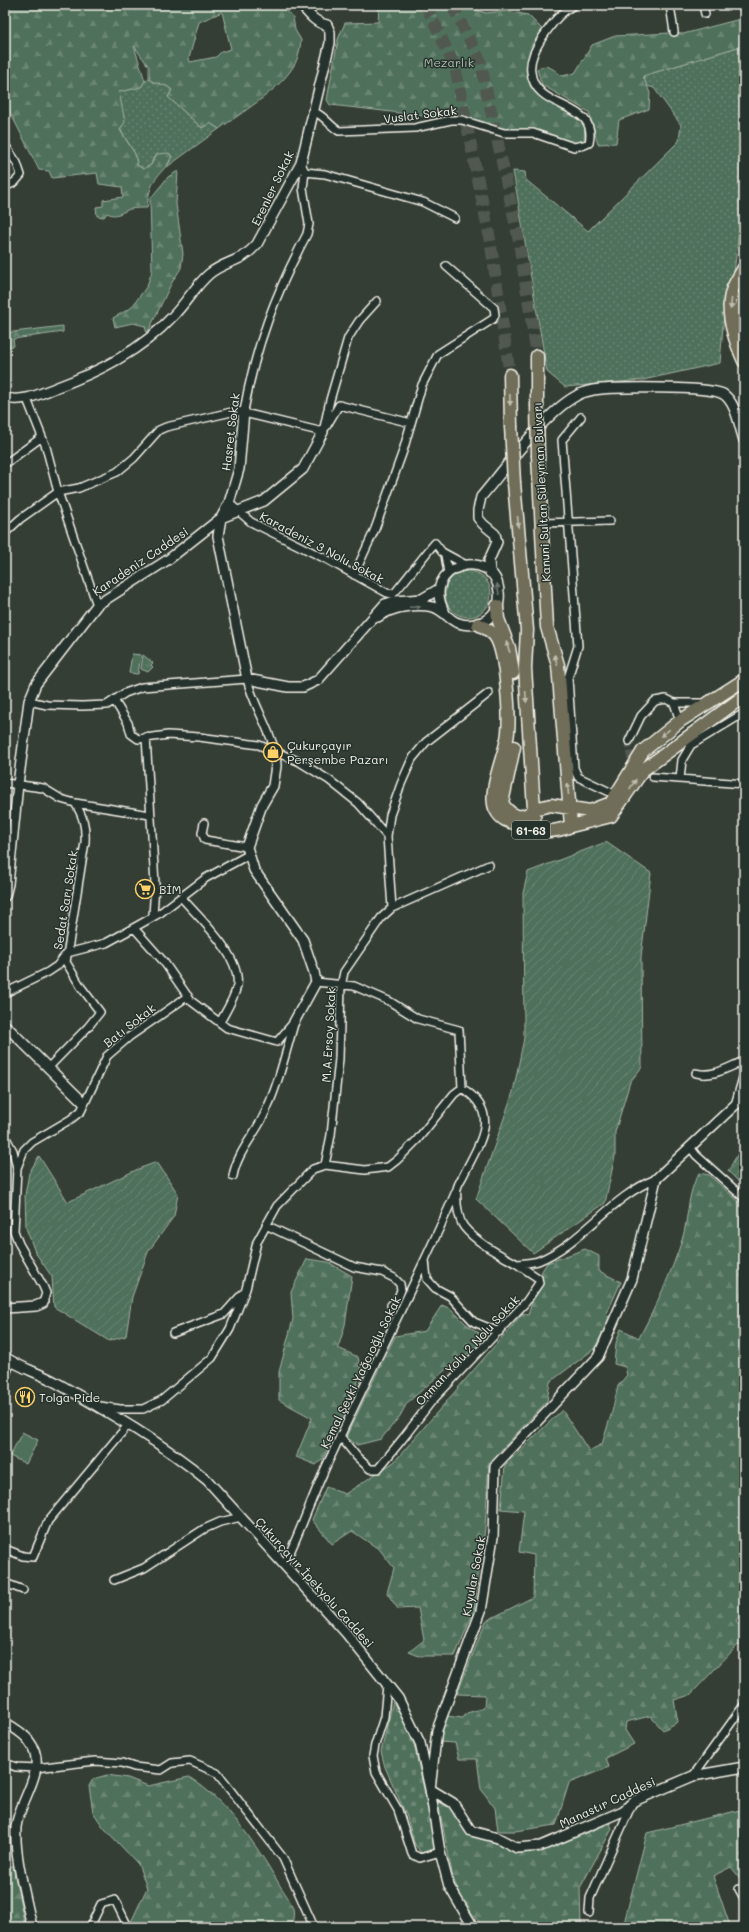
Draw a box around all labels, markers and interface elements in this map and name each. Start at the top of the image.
park label: Mezarlık [424,54,474,70]
street label: Vuslat Sokak [382,102,458,126]
street label: Erenler Sokak [247,148,297,228]
one-way arrow [728,298,734,310]
street label: Hasret Sokak [217,392,243,472]
one-way arrow [507,394,514,406]
street label: Kanuni Sultan Süleyman Bulvarı [528,402,554,582]
street label: Karadeniz 3 Nolu Sokak [257,507,387,587]
one-way arrow [514,516,521,528]
street label: Karadeniz Caddesi [89,523,191,599]
one-way arrow [495,583,501,596]
one-way arrow [409,603,421,610]
one-way arrow [505,640,511,652]
one-way arrow [553,654,559,666]
one-way arrow [523,691,530,703]
one-way arrow [660,729,671,737]
place label: Çukurçayır Perşembe Pazarı [287,737,389,767]
shop icon: Çukurçayır Perşembe Pazarı [262,741,284,763]
one-way arrow [630,778,637,790]
one-way arrow [564,783,571,795]
road number: 61-63 [512,821,550,839]
street label: Sedat Sarı Sokak [49,849,81,951]
supermarket icon: BİM [134,878,156,900]
place label: BİM [159,881,181,897]
street label: M.A.Ersoy Sokak [318,987,338,1083]
street label: Batı Sokak [100,1000,158,1050]
street label: Orman Yolu 2 Nolu Sokak [412,1291,522,1409]
street label: Kemal Şevki Yağcıoğlu Sokak [316,1293,404,1451]
restaurant icon: Tolga Pide [14,1386,36,1408]
place label: Tolga Pide [39,1389,100,1405]
street label: Çukurçayır İpekyolu Caddesi [252,1513,378,1651]
street label: Kuyular Sokak [457,1535,489,1617]
street label: Manastır Caddesi [556,1773,658,1831]

